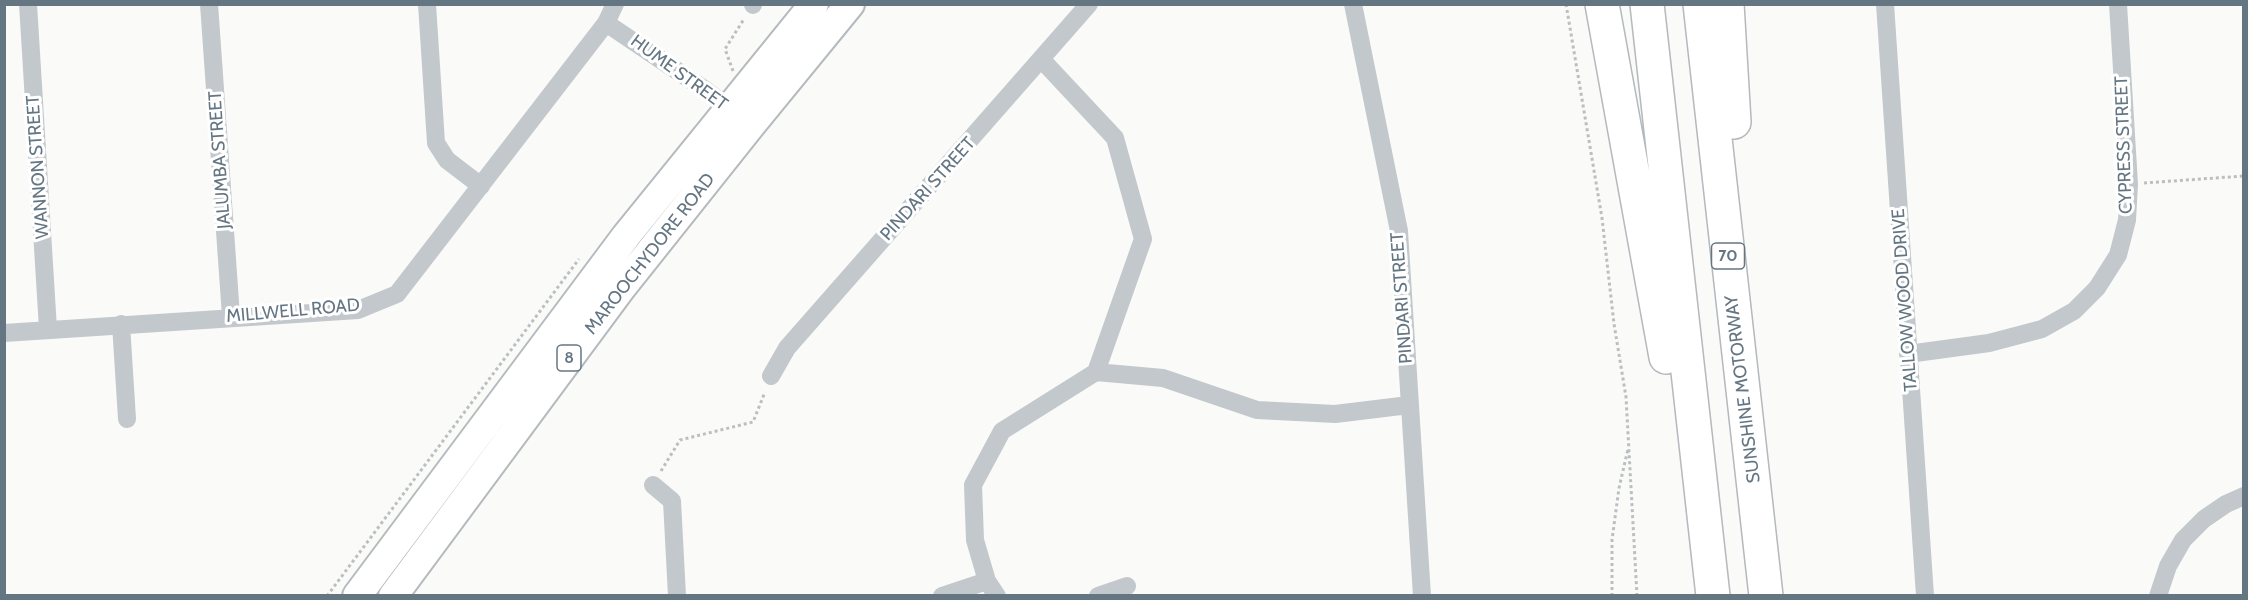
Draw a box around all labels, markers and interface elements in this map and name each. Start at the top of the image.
street label: HUME STREET [626,31,732,115]
street label: CYPRESS STREET [2111,76,2137,214]
street label: JALUMBA STREET [204,90,236,230]
street label: WANNON STREET [22,94,54,240]
street label: PINDARI STREET [876,133,980,245]
street label: MAROOCHYDORE ROAD [580,169,720,339]
street label: TALLOW WOOD DRIVE [1888,208,1922,392]
street label: PINDARI STREET [1387,232,1417,364]
road number: 70 [1712,243,1744,269]
street label: MILLWELL ROAD [225,294,361,328]
street label: SUNSHINE MOTORWAY [1721,294,1765,484]
road number: 8 [557,345,581,371]

